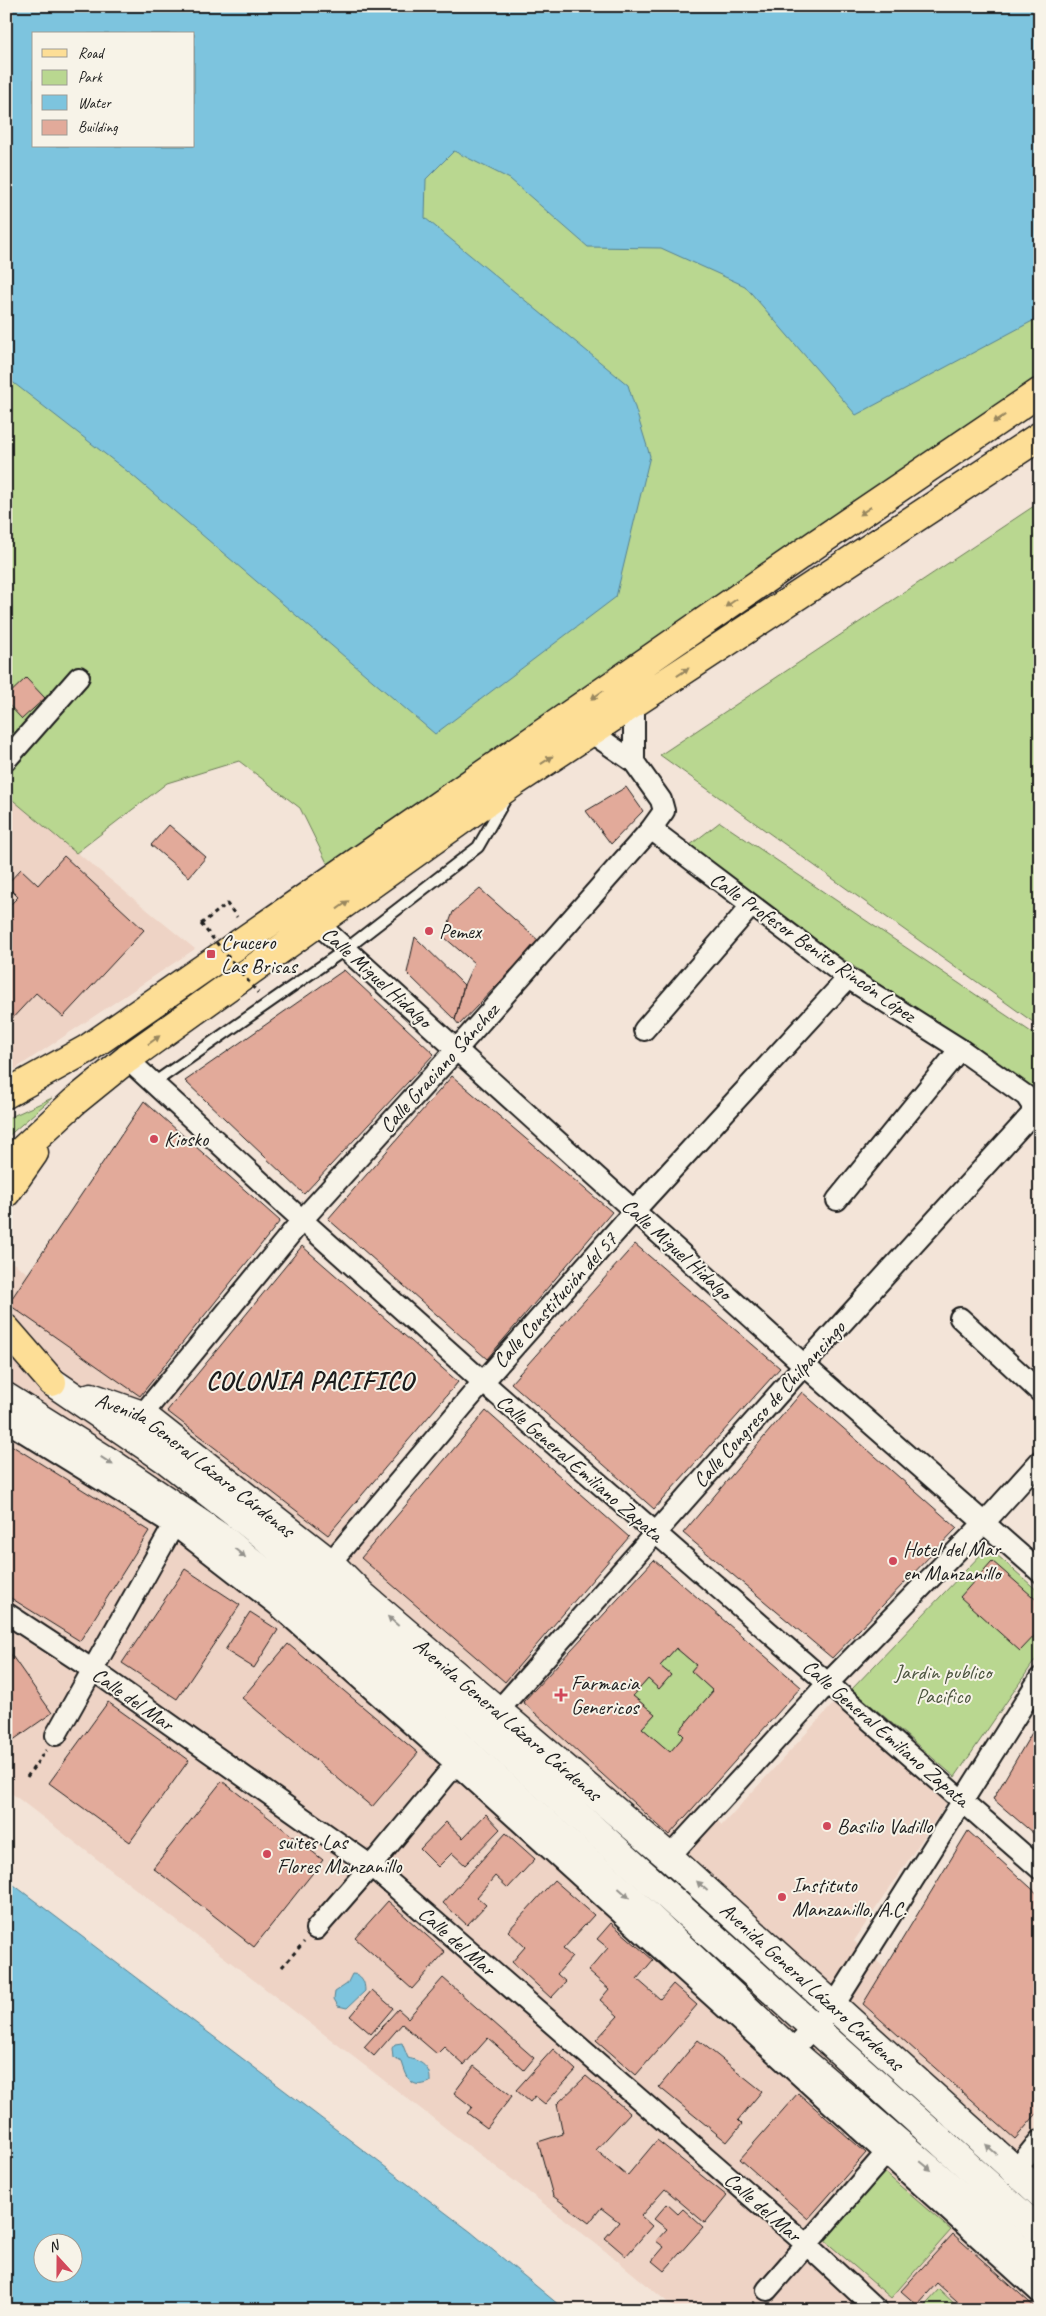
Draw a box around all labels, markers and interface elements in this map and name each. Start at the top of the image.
legend [32,32,195,148]
text: Road [78,44,105,63]
text: Park [78,68,103,87]
text: Water [78,94,112,113]
text: Building [78,118,118,137]
one-way arrow [993,414,1006,424]
one-way arrow [858,506,872,515]
one-way arrow [724,598,738,608]
one-way arrow [676,667,690,677]
one-way arrow [591,690,604,700]
one-way arrow [540,755,553,765]
street label: Calle Profesor Benito Rincón López [705,866,923,1029]
one-way arrow [336,900,349,910]
place label: Pemex [439,918,483,944]
street label: Calle Miguel Hidalgo [316,921,439,1035]
marker: Pemex [423,925,435,937]
place label: Crucero Las Brisas [221,929,298,979]
marker: Crucero Las Brisas [205,948,217,960]
street label: Calle Graciano Sánchez [374,996,506,1138]
one-way arrow [147,1035,161,1045]
place label: Kiosko [164,1126,210,1152]
marker: Kiosko [148,1133,160,1145]
street label: Calle Miguel Hidalgo [616,1193,739,1307]
street label: Calle Constitución del 57 [487,1226,624,1373]
street label: Calle Congreso de Chilpancingo [687,1314,852,1493]
district label: COLONIA PACIFICO [206,1364,417,1397]
street label: Avenida General Lázaro Cárdenas [92,1387,301,1544]
street label: Calle General Emiliano Zapata [491,1388,671,1549]
one-way arrow [100,1456,113,1465]
place label: Hotel del Mar en Manzanillo [903,1536,1003,1586]
one-way arrow [234,1547,247,1558]
marker: Hotel del Mar en Manzanillo [887,1555,899,1567]
one-way arrow [387,1615,399,1627]
street label: Avenida General Lázaro Cárdenas [408,1632,608,1808]
street label: Calle General Emiliano Zapata [797,1653,977,1814]
park label: Jardin publico Pacifico [894,1659,994,1709]
street label: Calle del Mar [87,1661,180,1737]
place label: Farmacia Genericos [571,1670,641,1720]
marker: Farmacia Genericos [555,1689,567,1701]
place label: Basilio Vadillo [837,1813,934,1839]
marker: Basilio Vadillo [821,1820,833,1832]
place label: suites Las Flores Manzanillo [277,1829,403,1879]
marker: suites Las Flores Manzanillo [261,1848,273,1860]
place label: Instituto Manzanillo, A.C. [792,1872,908,1922]
one-way arrow [695,1881,708,1892]
one-way arrow [617,1887,629,1899]
marker: Instituto Manzanillo, A.C. [776,1891,788,1903]
street label: Avenida General Lázaro Cárdenas [715,1897,910,2077]
street label: Calle del Mar [413,1900,502,1982]
one-way arrow [984,2143,997,2154]
one-way arrow [919,2161,932,2172]
street label: Calle del Mar [719,2166,808,2248]
north arrow [32,2234,82,2284]
text: N [46,2236,63,2256]

